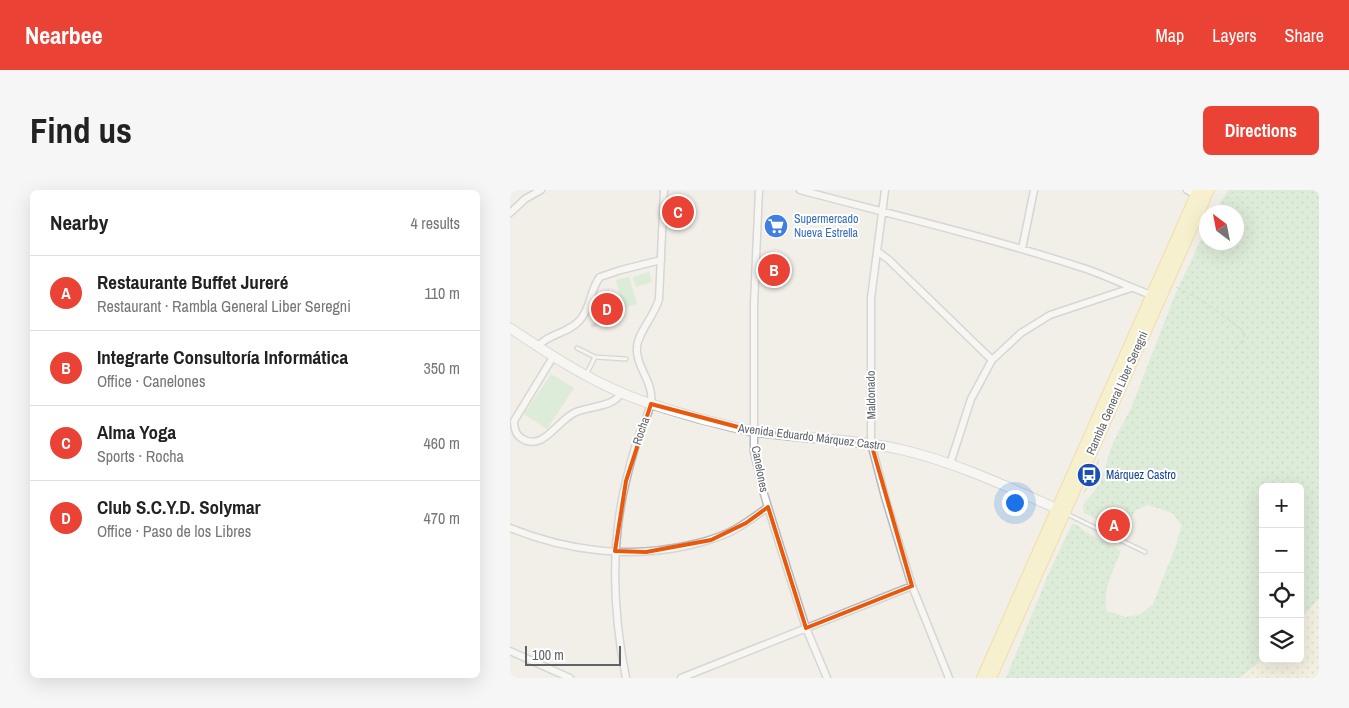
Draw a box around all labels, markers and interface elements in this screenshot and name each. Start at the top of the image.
text: Nearbee [25,19,103,51]
text: Map [1156,23,1184,48]
text: Layers [1212,23,1257,48]
text: Share [1285,23,1324,48]
button: Directions [1203,106,1319,155]
text: Find us [30,107,132,154]
pin: C [662,193,694,231]
north arrow [1199,205,1244,250]
text: Nearby [50,208,108,237]
place label: Supermercado Nueva Estrella [794,211,859,241]
text: 4 results [410,212,460,234]
supermarket icon: Supermercado Nueva Estrella [763,213,789,239]
pin: B [758,251,790,289]
text: Restaurante Buffet Jureré [97,269,288,295]
text: A [61,282,71,304]
text: 110 m [424,282,460,304]
pin: D [591,290,623,328]
text: Restaurant · Rambla General Liber Seregni [97,295,351,317]
street label: Rambla General Liber Seregni [1082,329,1152,457]
text: Integrarte Consultoría Informática [97,344,348,370]
text: B [61,357,71,379]
text: 350 m [424,357,460,379]
text: Office · Canelones [97,370,205,392]
street label: Maldonado [863,371,879,419]
street label: Rocha [629,414,653,447]
text: Alma Yoga [97,419,176,445]
street label: Avenida Eduardo Márquez Castro [736,420,887,454]
text: C [61,432,71,454]
text: 460 m [424,432,460,454]
street label: Canelones [748,444,772,494]
text: Sports · Rocha [97,445,184,467]
bus stop icon: Márquez Castro [1076,462,1102,488]
place label: Márquez Castro [1106,467,1176,483]
map controls [1259,483,1304,663]
button: + [1259,483,1304,528]
your location [1002,490,1028,516]
text: Club S.C.Y.D. Solymar [97,494,261,520]
pin: A [1098,506,1130,544]
text: D [61,507,71,529]
text: 470 m [424,507,460,529]
text: Office · Paso de los Libres [97,520,251,542]
button: − [1259,528,1304,573]
button: locate [1259,573,1304,618]
button: layers [1259,618,1304,663]
scale bar [525,643,621,666]
text: 100 m [532,646,564,664]

